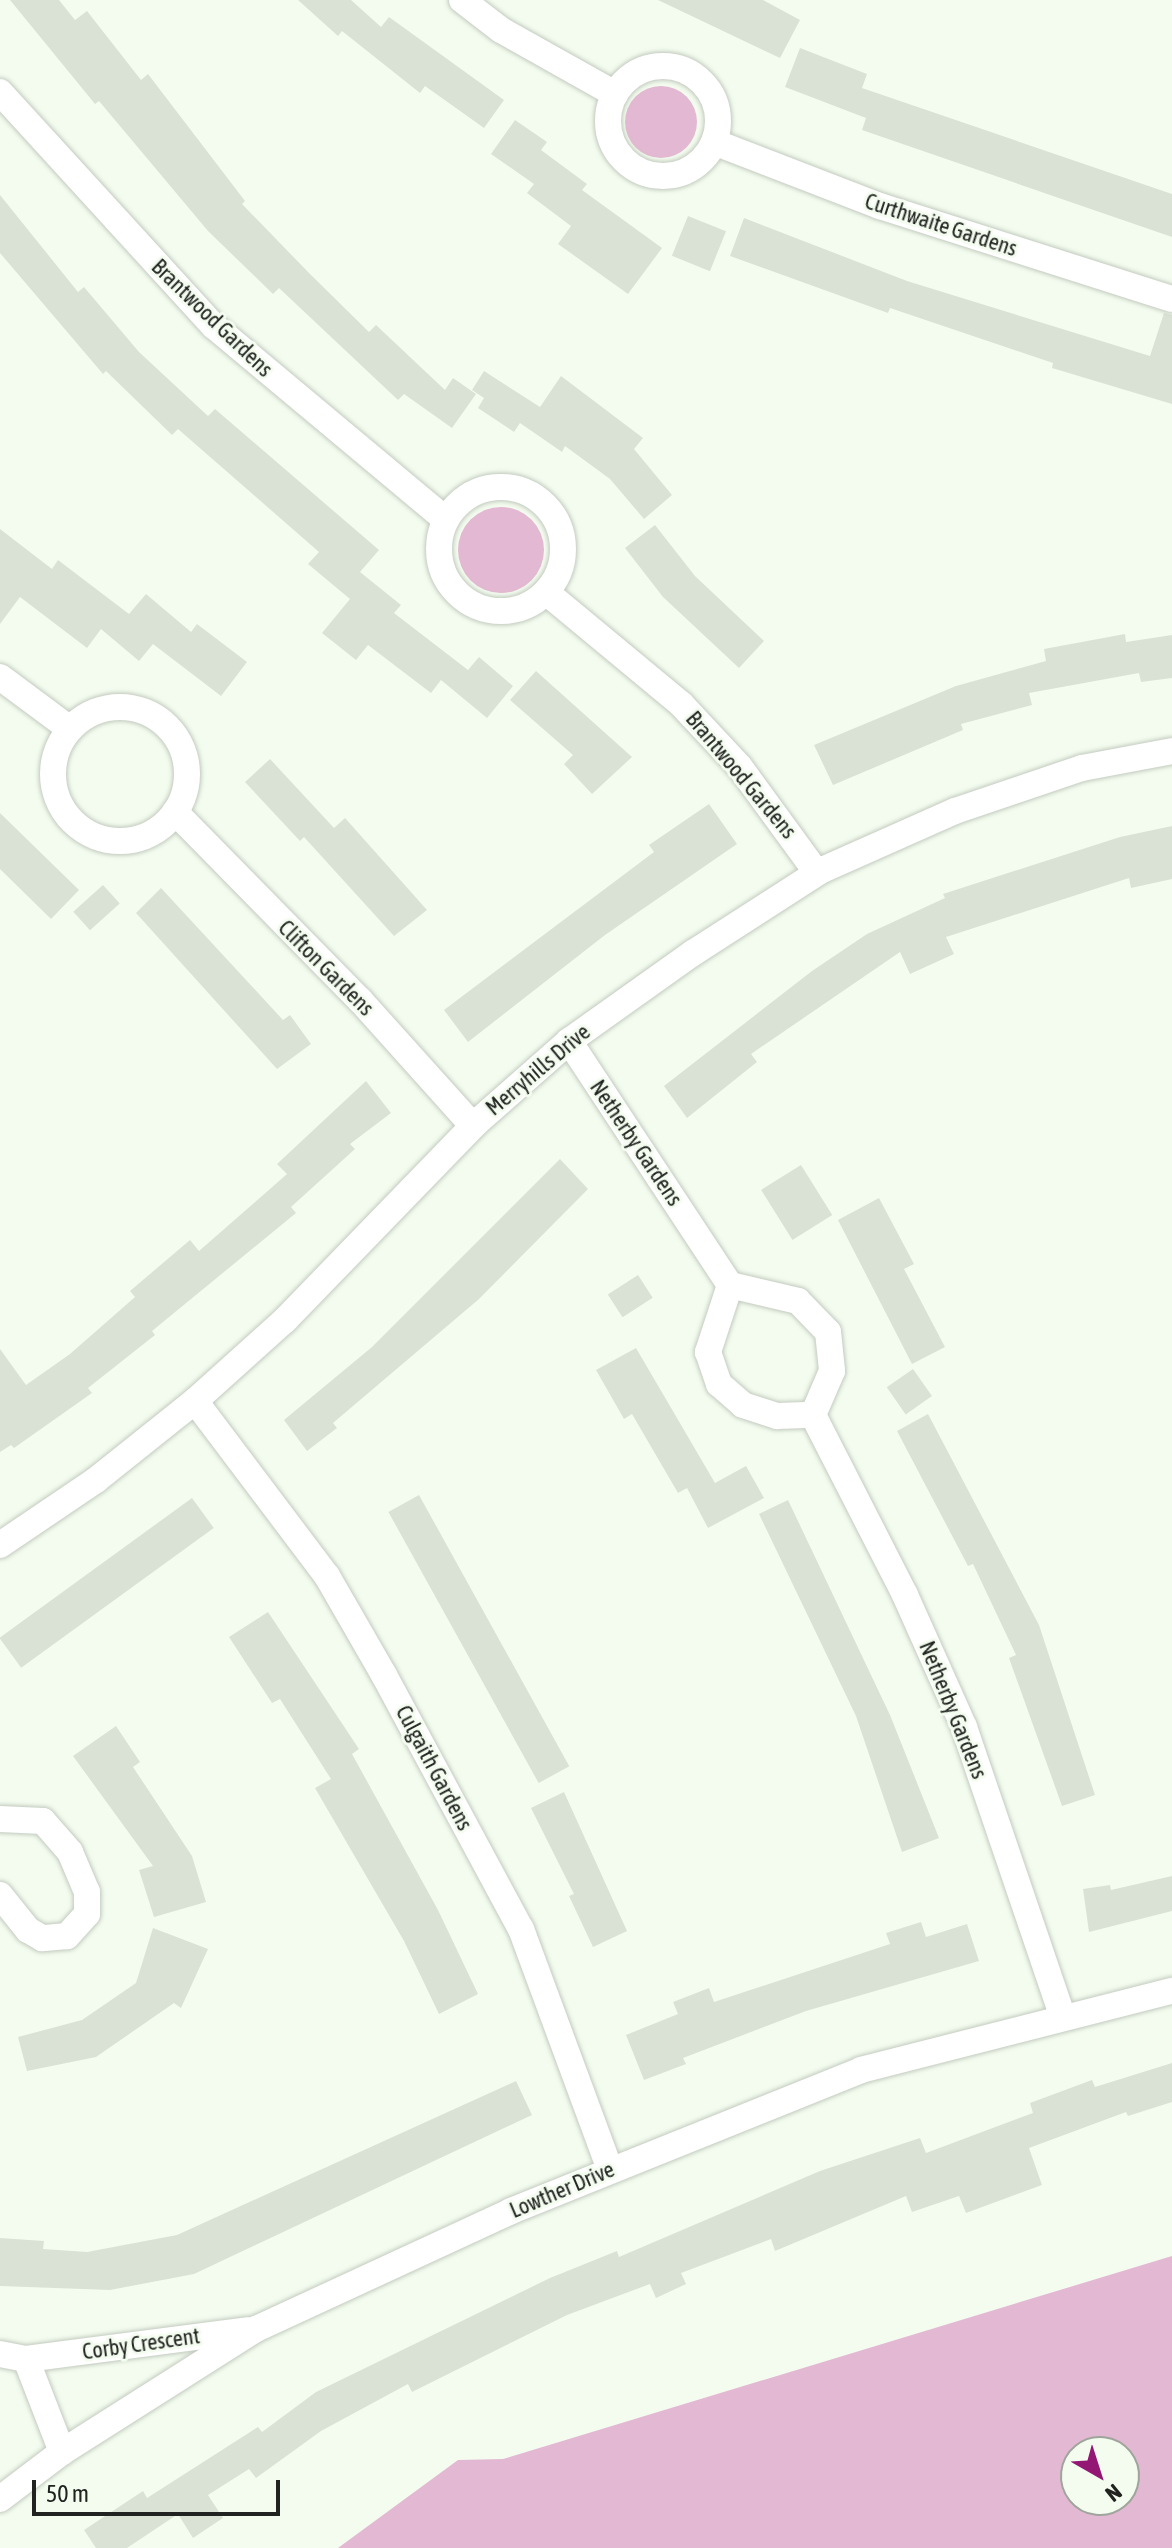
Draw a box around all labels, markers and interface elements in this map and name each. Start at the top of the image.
street label: Curthwaite Gardens [862,188,1020,262]
street label: Brantwood Gardens [146,254,278,382]
street label: Brantwood Gardens [680,706,802,844]
street label: Clifton Gardens [273,915,379,1021]
street label: Merryhills Drive [481,1019,595,1121]
street label: Netherby Gardens [584,1075,688,1211]
street label: Netherby Gardens [913,1637,993,1783]
street label: Culgaith Gardens [390,1701,478,1835]
street label: Lowther Drive [506,2156,618,2224]
street label: Corby Crescent [81,2323,201,2365]
north arrow [1060,2436,1140,2516]
scale bar [36,2464,284,2514]
text: N [1101,2479,1127,2507]
text: 50 m [46,2480,89,2507]

